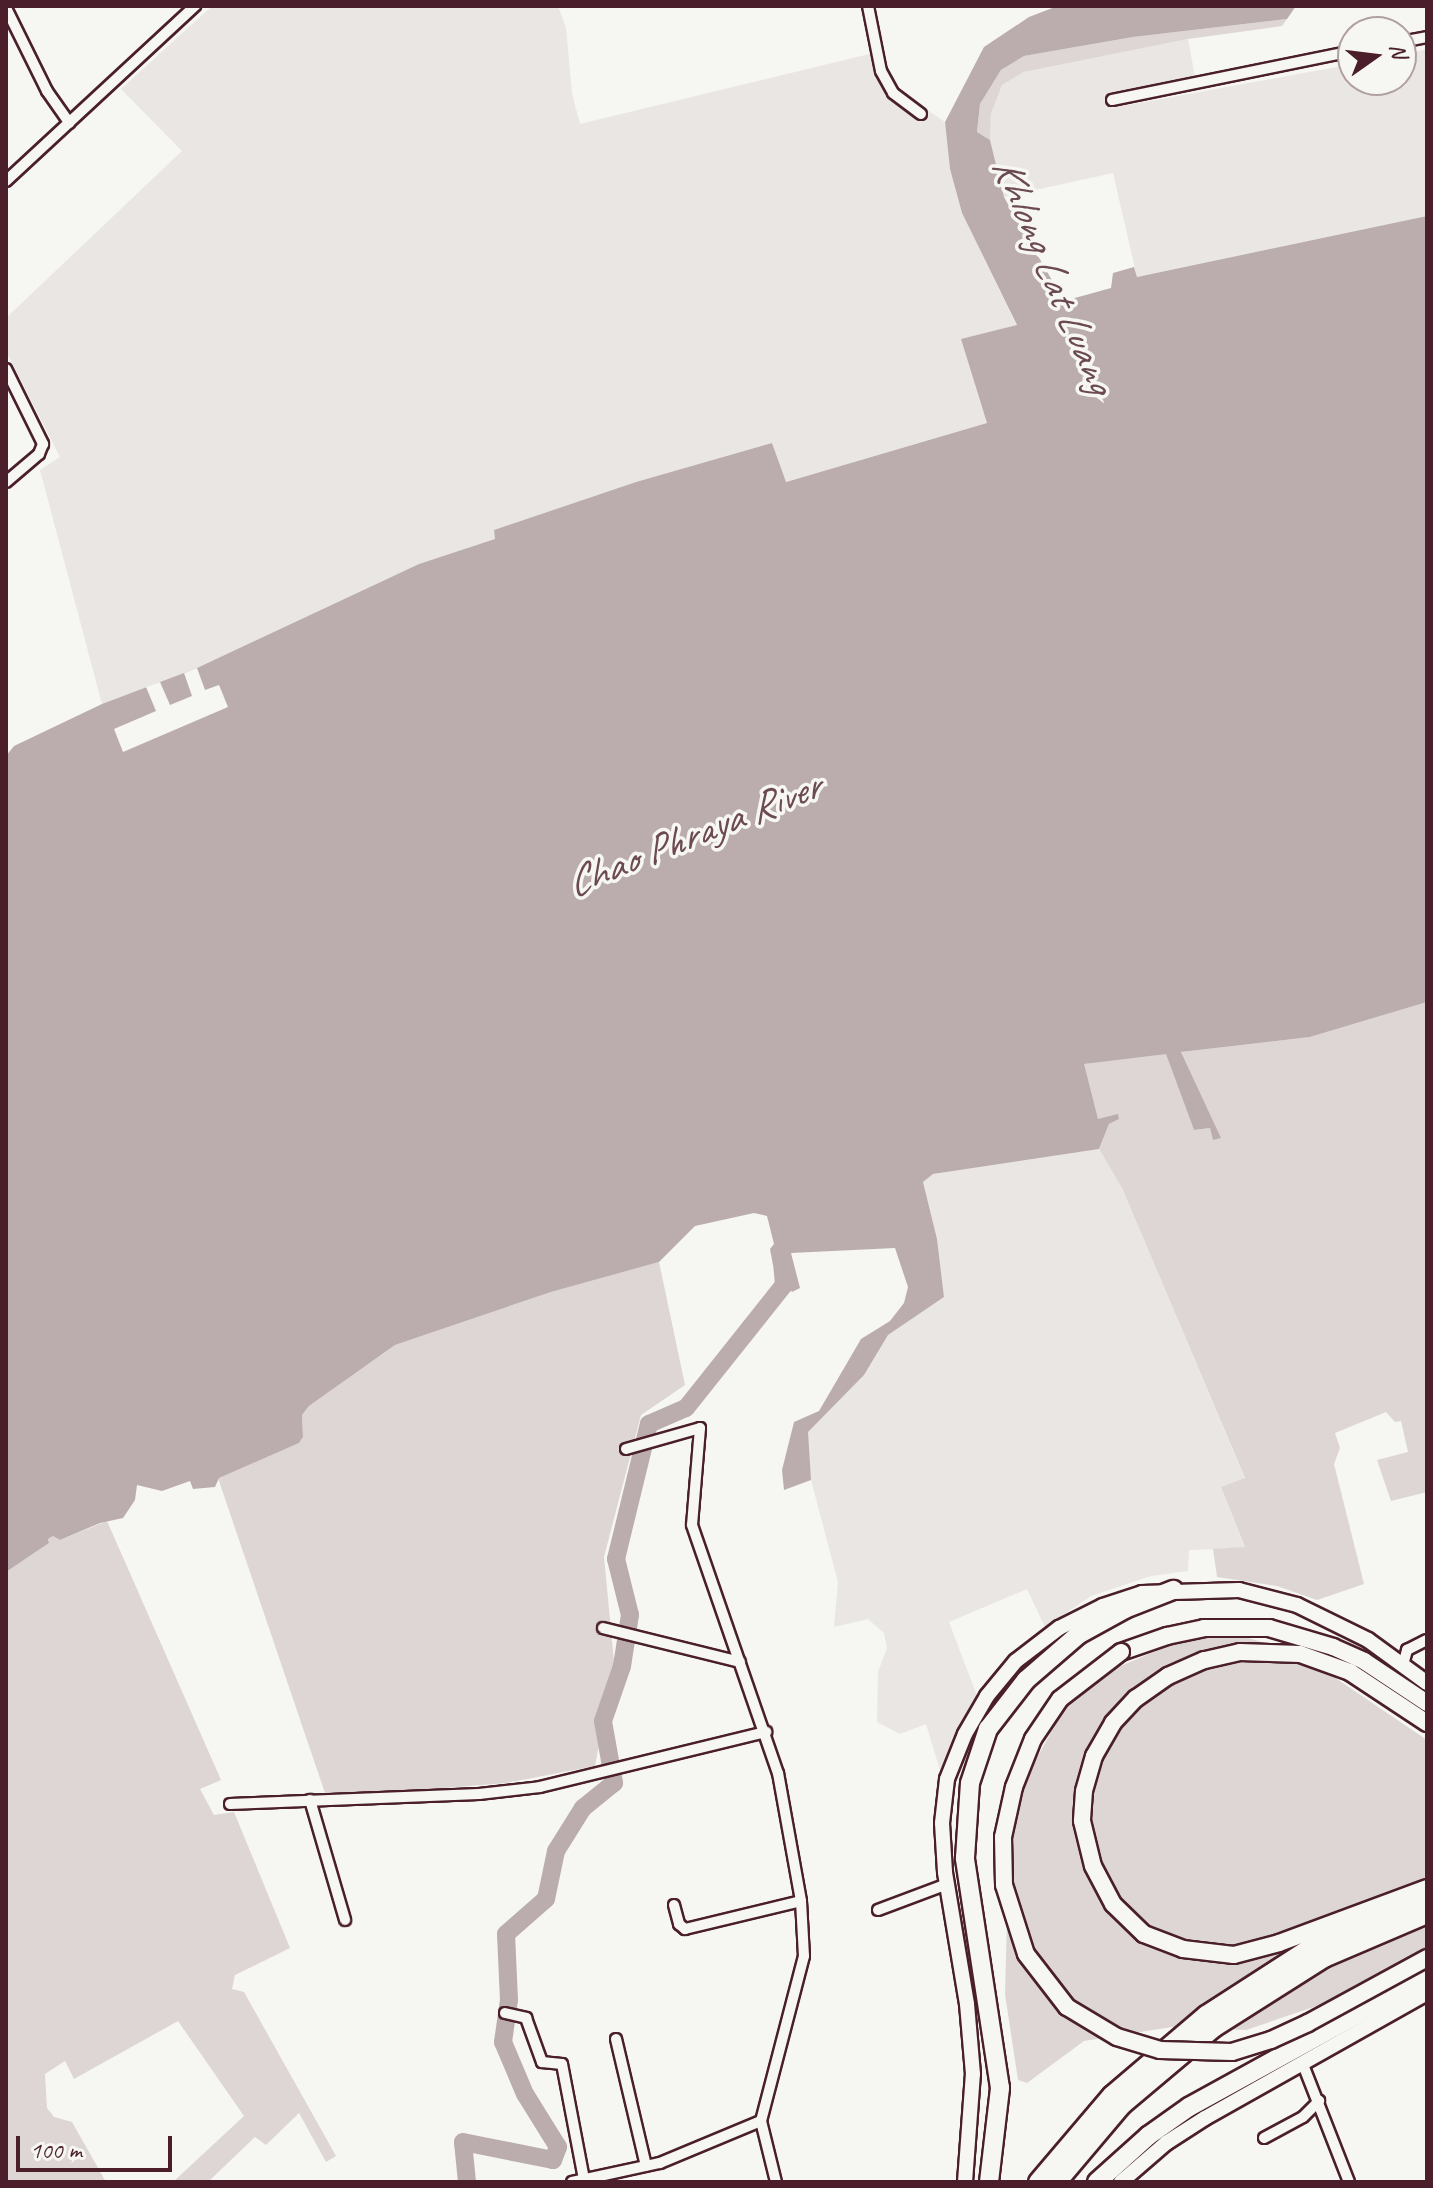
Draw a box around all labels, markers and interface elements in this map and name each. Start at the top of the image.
north arrow [1337,16,1417,96]
text: N [1383,41,1414,61]
water label: Khlong Lat Luang [981,150,1125,400]
water label: Chao Phraya River [558,761,828,909]
scale bar [20,2120,176,2170]
text: 100 m [30,2135,82,2165]

